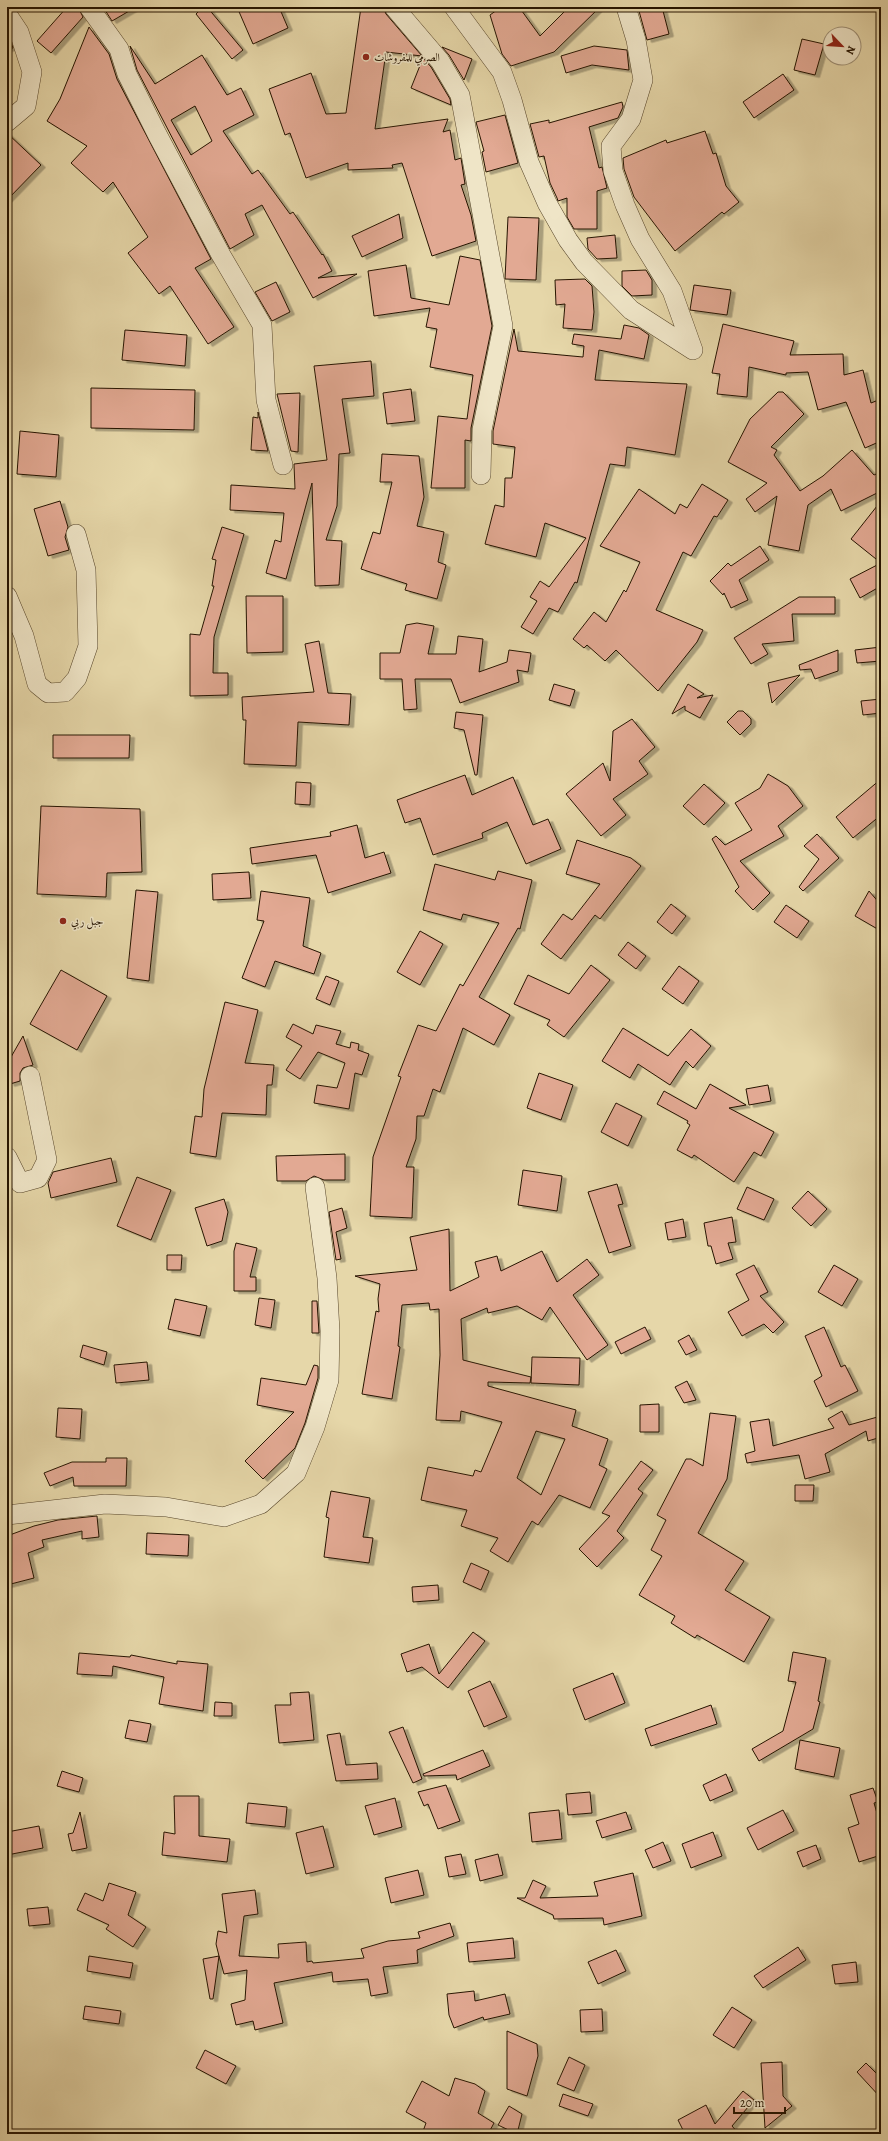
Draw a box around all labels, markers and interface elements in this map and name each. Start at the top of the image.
north arrow [822,26,862,66]
text: N [842,43,859,57]
place label: الصرمي للمفروشات [374,50,440,66]
marker: الصرمي للمفروشات [361,52,371,62]
place label: جبل ربي [71,914,104,930]
marker: جبل ربي [58,916,68,926]
scale bar [734,2089,785,2115]
text: 20 m [740,2095,764,2111]

